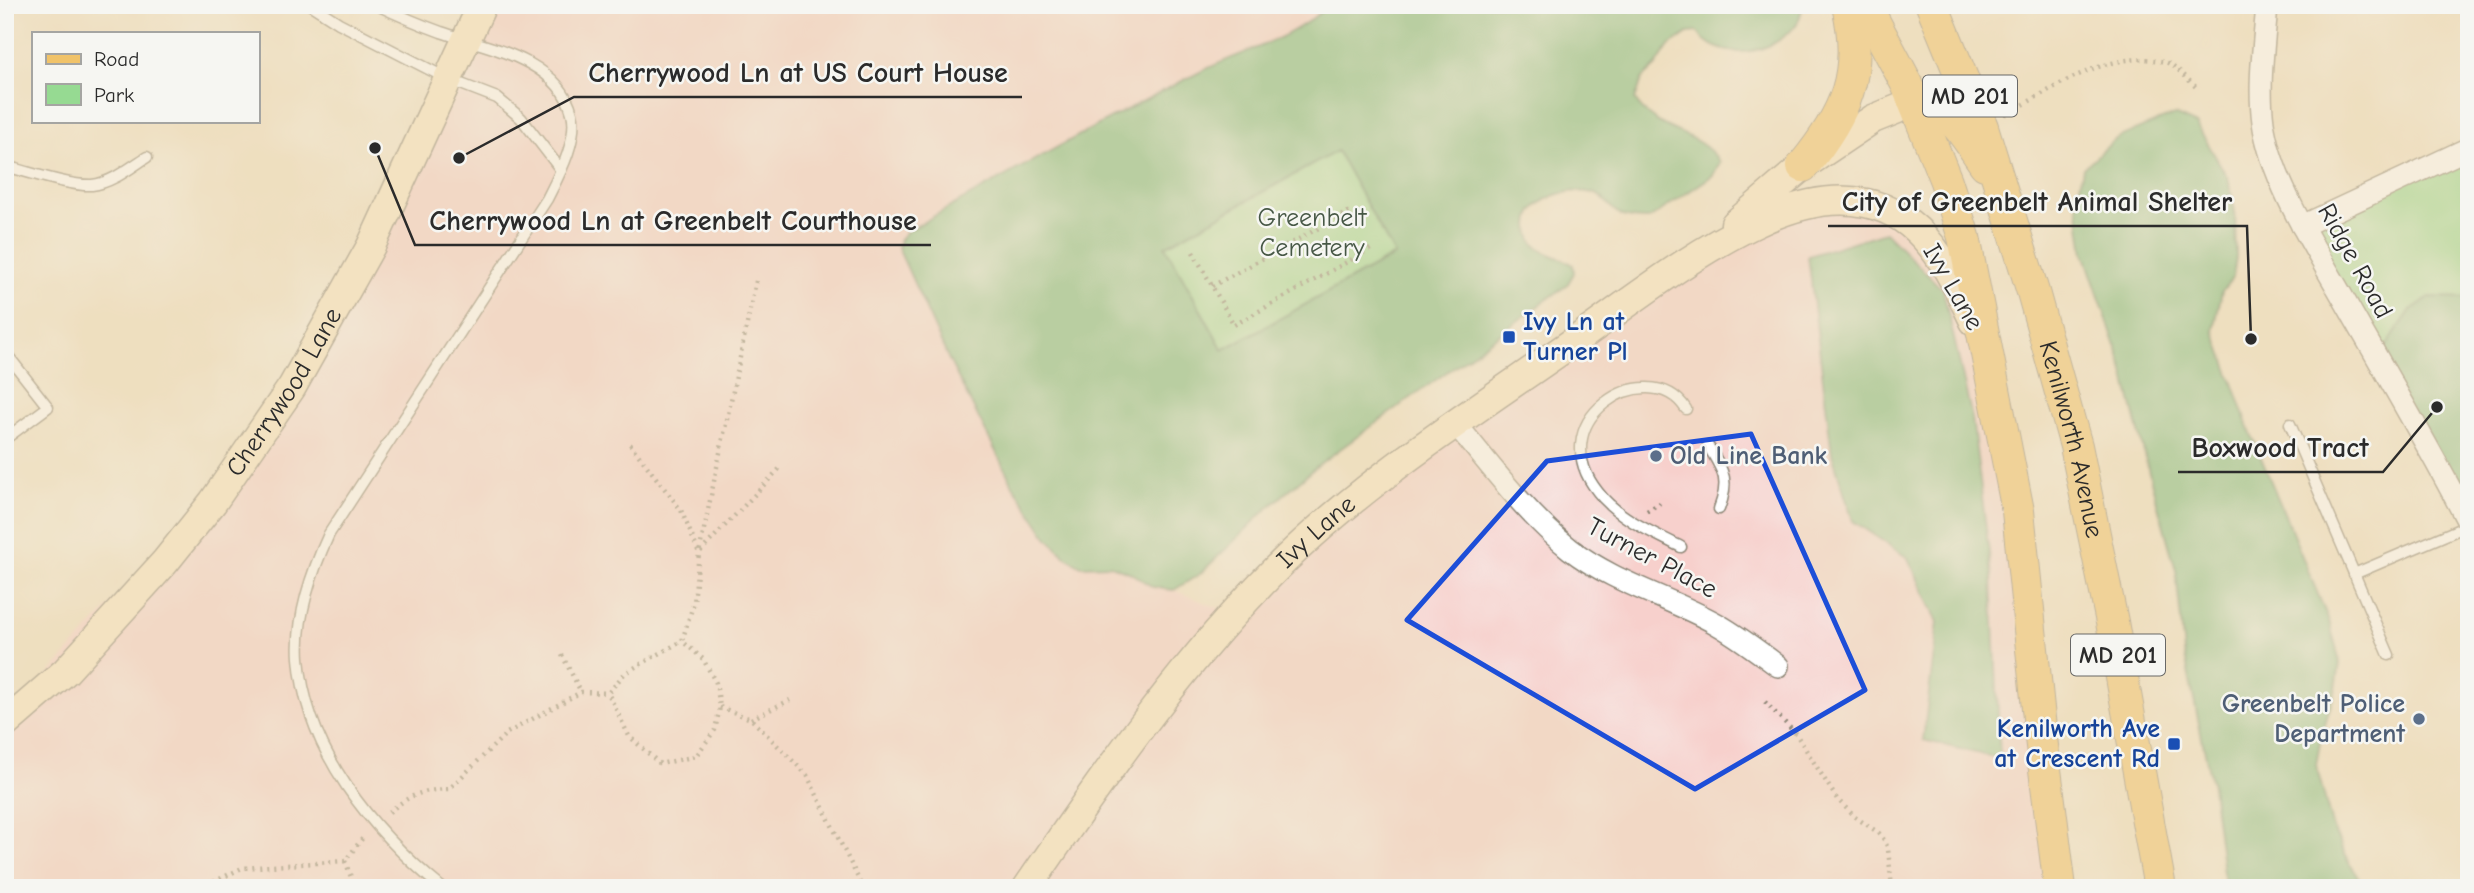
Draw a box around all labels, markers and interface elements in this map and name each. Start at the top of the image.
legend [32,32,259,122]
text: Road [94,47,139,71]
callout: Cherrywood Ln at US Court House [574,48,1022,97]
text: Cherrywood Ln at US Court House [588,57,1008,89]
road number: MD 201 [1923,76,2017,116]
text: Park [94,83,134,107]
callout: City of Greenbelt Animal Shelter [1828,177,2247,226]
text: City of Greenbelt Animal Shelter [1842,186,2233,218]
callout: Cherrywood Ln at Greenbelt Courthouse [415,196,931,245]
street label: Ridge Road [2311,198,2399,324]
park label: Greenbelt Cemetery [1258,203,1368,263]
text: Cherrywood Ln at Greenbelt Courthouse [429,205,917,237]
street label: Ivy Lane [1916,238,1990,336]
street label: Cherrywood Lane [220,303,348,482]
place label: Ivy Ln at Turner Pl [1523,307,1628,367]
marker: Ivy Ln at Turner Pl [1501,329,1517,345]
street label: Kenilworth Avenue [2032,337,2109,541]
callout: Boxwood Tract [2178,423,2383,472]
text: Boxwood Tract [2191,432,2369,464]
place label: Old Line Bank [1670,441,1828,471]
marker: Old Line Bank [1648,448,1664,464]
street label: Ivy Lane [1271,489,1361,574]
street label: Turner Place [1582,511,1722,605]
road number: MD 201 [2071,634,2165,676]
place label: Greenbelt Police Department [2222,689,2405,749]
marker: Greenbelt Police Department [2411,711,2427,727]
place label: Kenilworth Ave at Crescent Rd [1994,714,2160,774]
marker: Kenilworth Ave at Crescent Rd [2166,736,2182,752]

